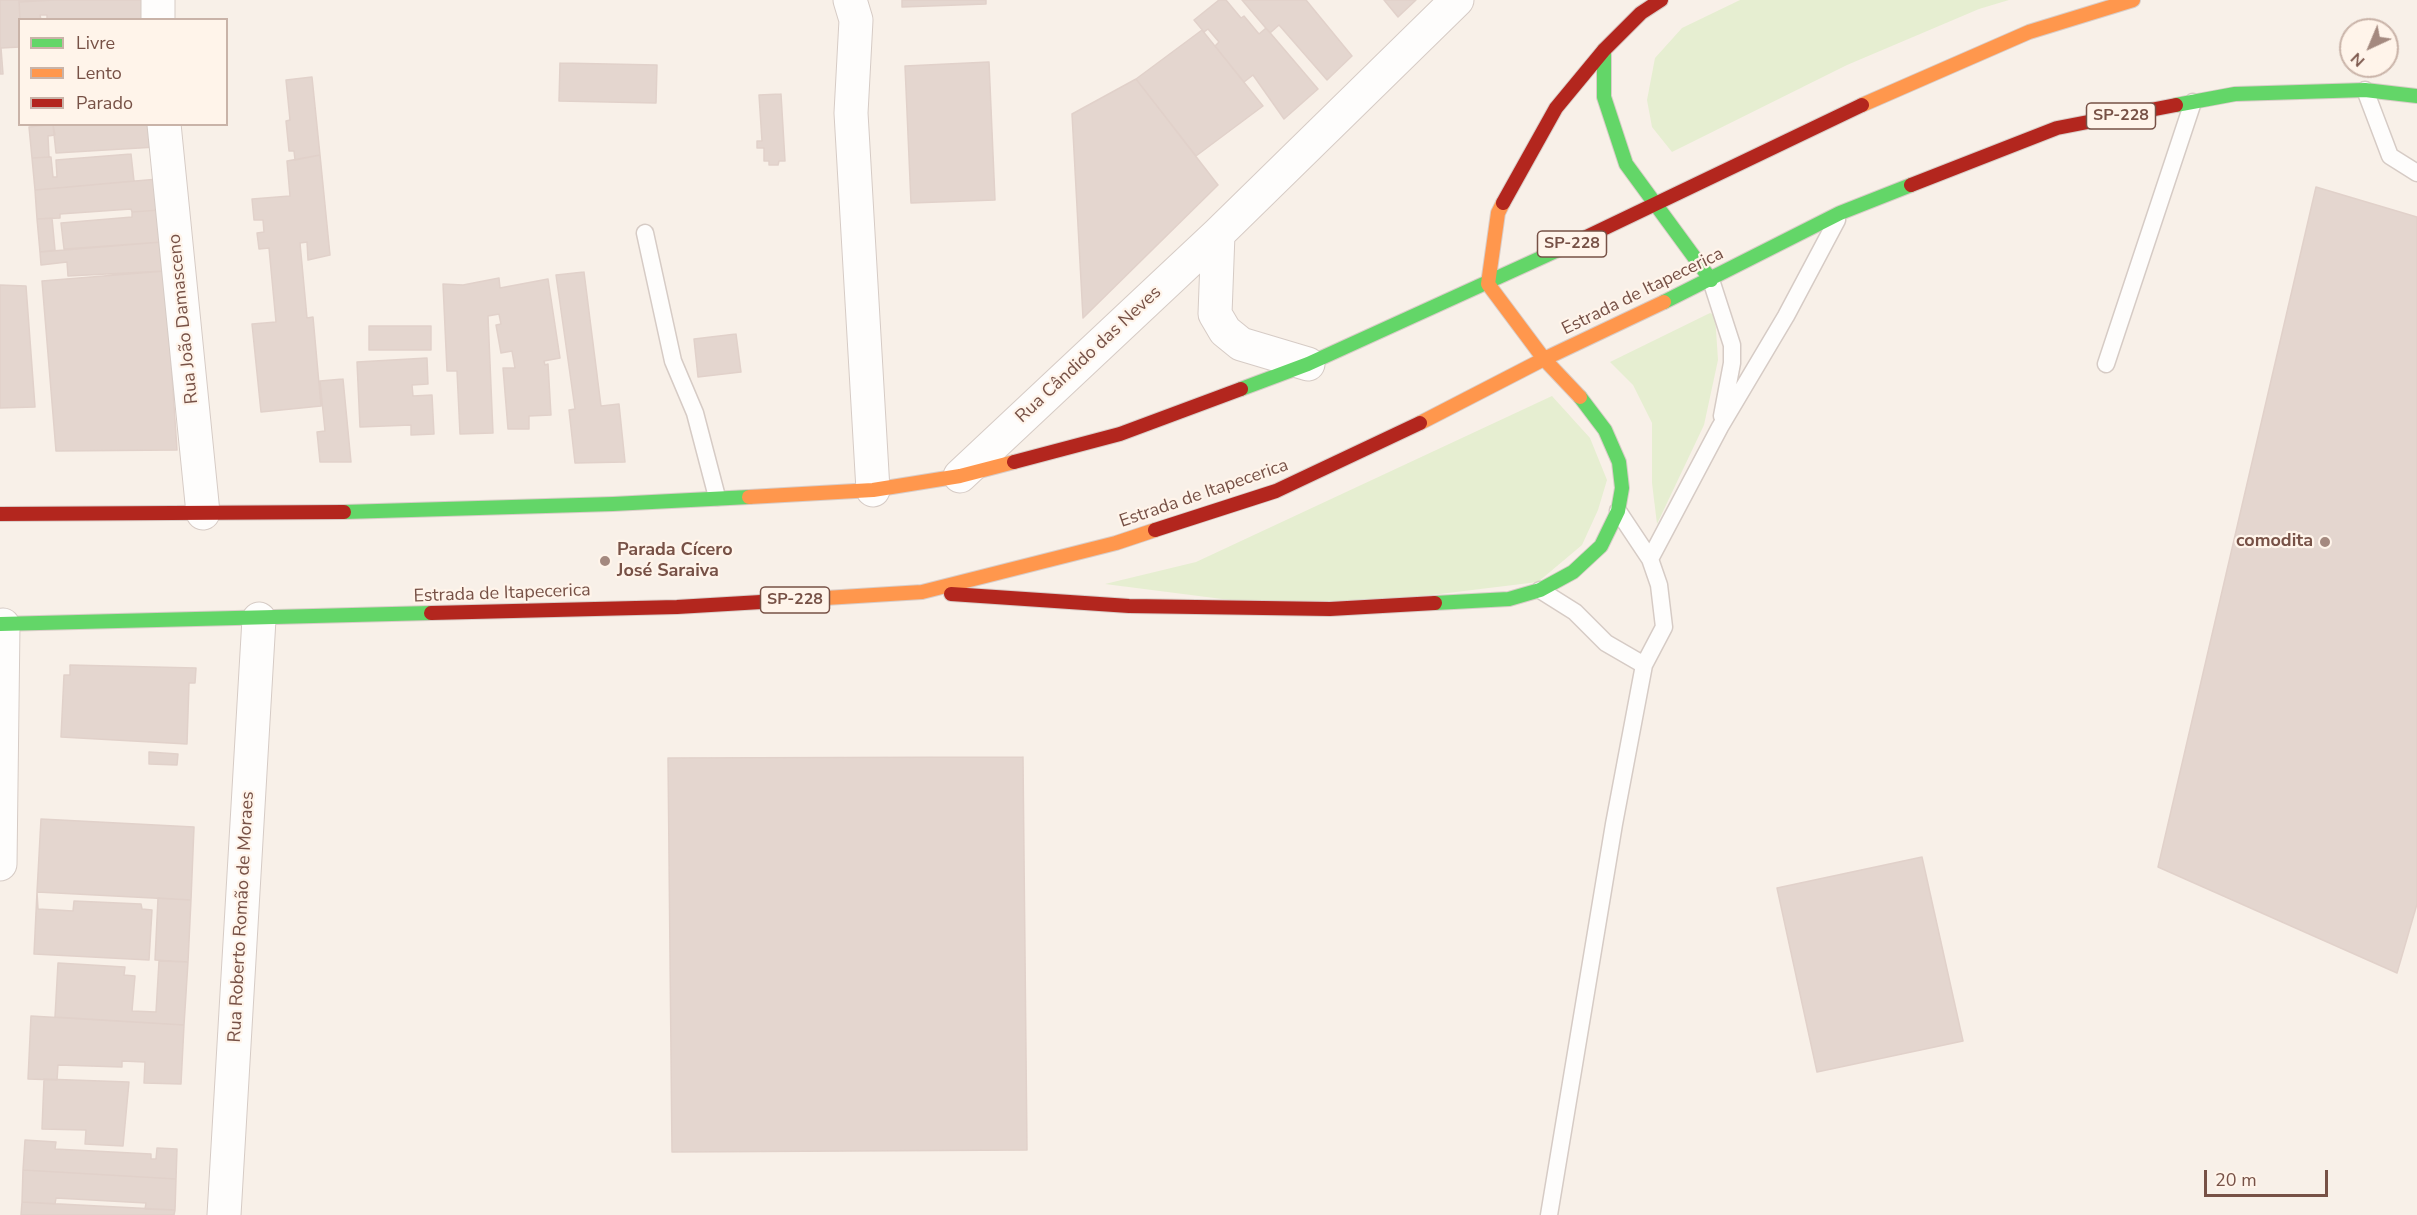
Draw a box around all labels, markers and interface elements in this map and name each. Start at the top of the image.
legend [18,18,228,126]
north arrow [2339,18,2399,78]
text: Livre [76,31,115,55]
text: N [2346,47,2370,72]
text: Lento [76,61,122,85]
text: Parado [76,91,133,115]
road number: SP-228 [2086,103,2156,129]
road number: SP-228 [1538,231,1606,257]
street label: Rua João Damasceno [164,233,204,405]
street label: Estrada de Itapecerica [1559,243,1727,341]
street label: Rua Cândido das Neves [1012,282,1166,428]
street label: Estrada de Itapecerica [1117,455,1291,533]
place label: comodita [2236,531,2313,553]
marker: comodita [2318,535,2332,549]
place label: Parada Cícero José Saraiva [617,540,733,582]
marker: Parada Cícero José Saraiva [598,554,612,568]
street label: Estrada de Itapecerica [413,580,591,608]
road number: SP-228 [760,587,830,613]
street label: Rua Roberto Romão de Moraes [225,791,259,1043]
scale bar [2207,1158,2332,1196]
text: 20 m [2215,1168,2257,1192]

